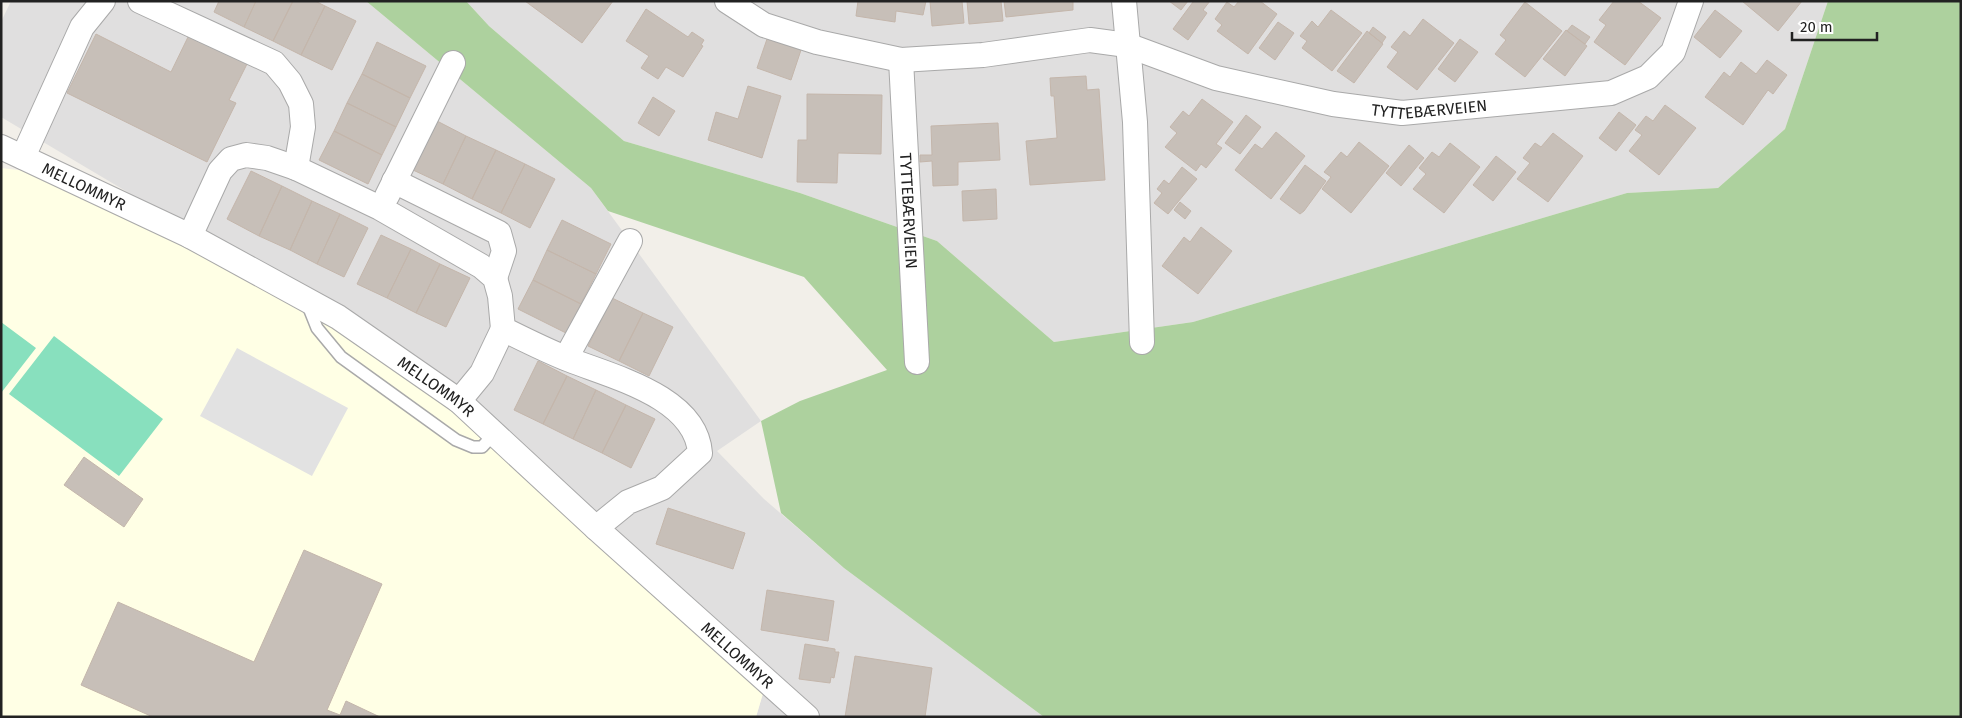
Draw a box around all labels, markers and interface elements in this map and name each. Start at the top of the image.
scale bar [1792,10,1877,42]
text: 20 m [1800,18,1833,36]
street label: TYTTEBÆRVEIEN [1370,96,1488,123]
street label: TYTTEBÆRVEIEN [896,152,921,269]
street label: MELLOMMYR [39,159,129,215]
street label: MELLOMMYR [394,352,479,421]
street label: MELLOMMYR [697,618,778,693]

